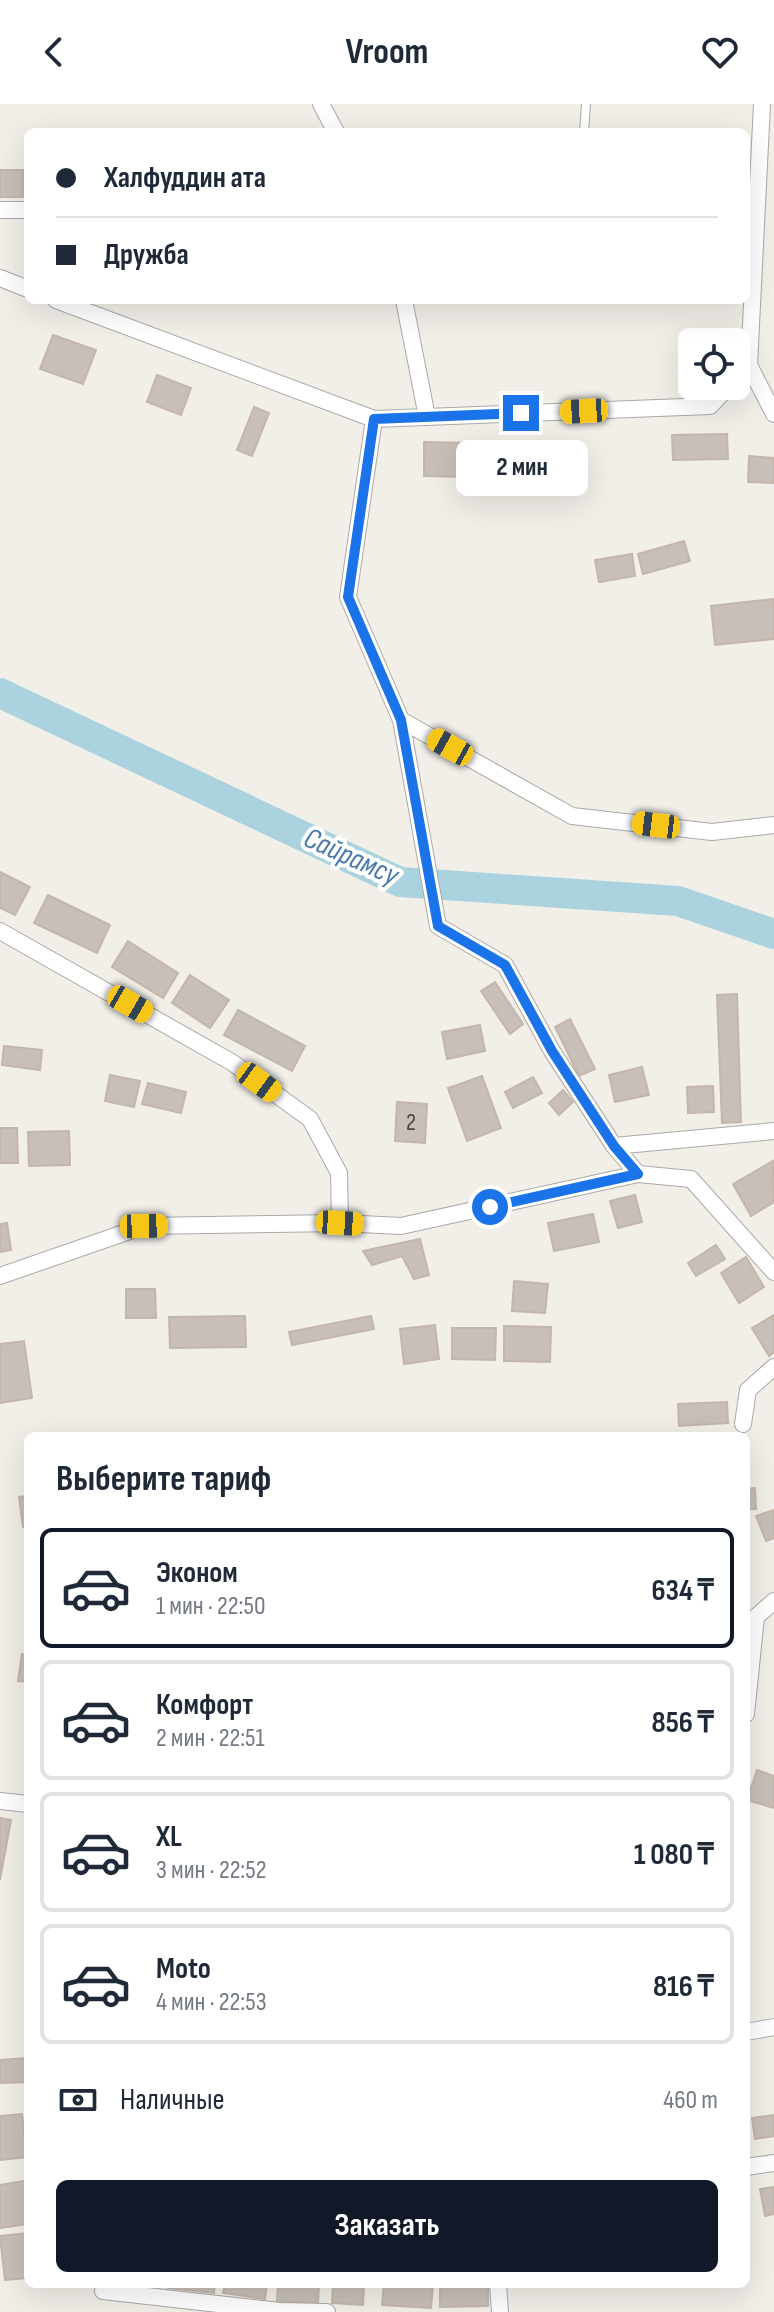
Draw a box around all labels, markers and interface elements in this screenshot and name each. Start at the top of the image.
icon: back [32,30,76,74]
icon: heart [698,30,742,74]
text: Vroom [346,31,428,74]
text: Халфуддин ата [104,160,266,196]
text: Дружба [104,237,189,273]
map controls [678,328,750,400]
button: locate [678,328,750,400]
route end [503,395,539,431]
car [559,398,609,424]
callout: 2 мин [455,441,587,497]
text: 2 мин [496,452,548,483]
car [423,725,477,769]
car [631,810,681,840]
water label: Сайрамсу [298,820,406,894]
car [103,982,157,1026]
car [233,1058,285,1106]
house number: 2 [406,1108,416,1137]
route start [472,1189,508,1225]
car [315,1210,365,1236]
car [120,1214,168,1238]
text: Выберите тариф [56,1458,271,1501]
icon: car [60,1552,132,1624]
text: Эконом [156,1555,238,1591]
text: 634 ₸ [651,1573,714,1609]
text: 1 мин · 22:50 [156,1591,266,1622]
icon: car [60,1684,132,1756]
text: Комфорт [156,1687,253,1723]
text: 856 ₸ [651,1705,714,1741]
text: 2 мин · 22:51 [156,1723,265,1754]
icon: car [60,1816,132,1888]
text: XL [156,1819,182,1855]
text: 1 080 ₸ [634,1837,714,1873]
text: 3 мин · 22:52 [156,1855,266,1886]
icon: car [60,1948,132,2020]
text: Moto [156,1951,211,1987]
text: 816 ₸ [653,1969,714,2005]
text: 4 мин · 22:53 [156,1987,267,2018]
icon: cash [56,2078,100,2122]
text: Наличные [120,2082,225,2118]
text: 460 m [663,2085,718,2116]
button: Заказать [56,2180,718,2272]

